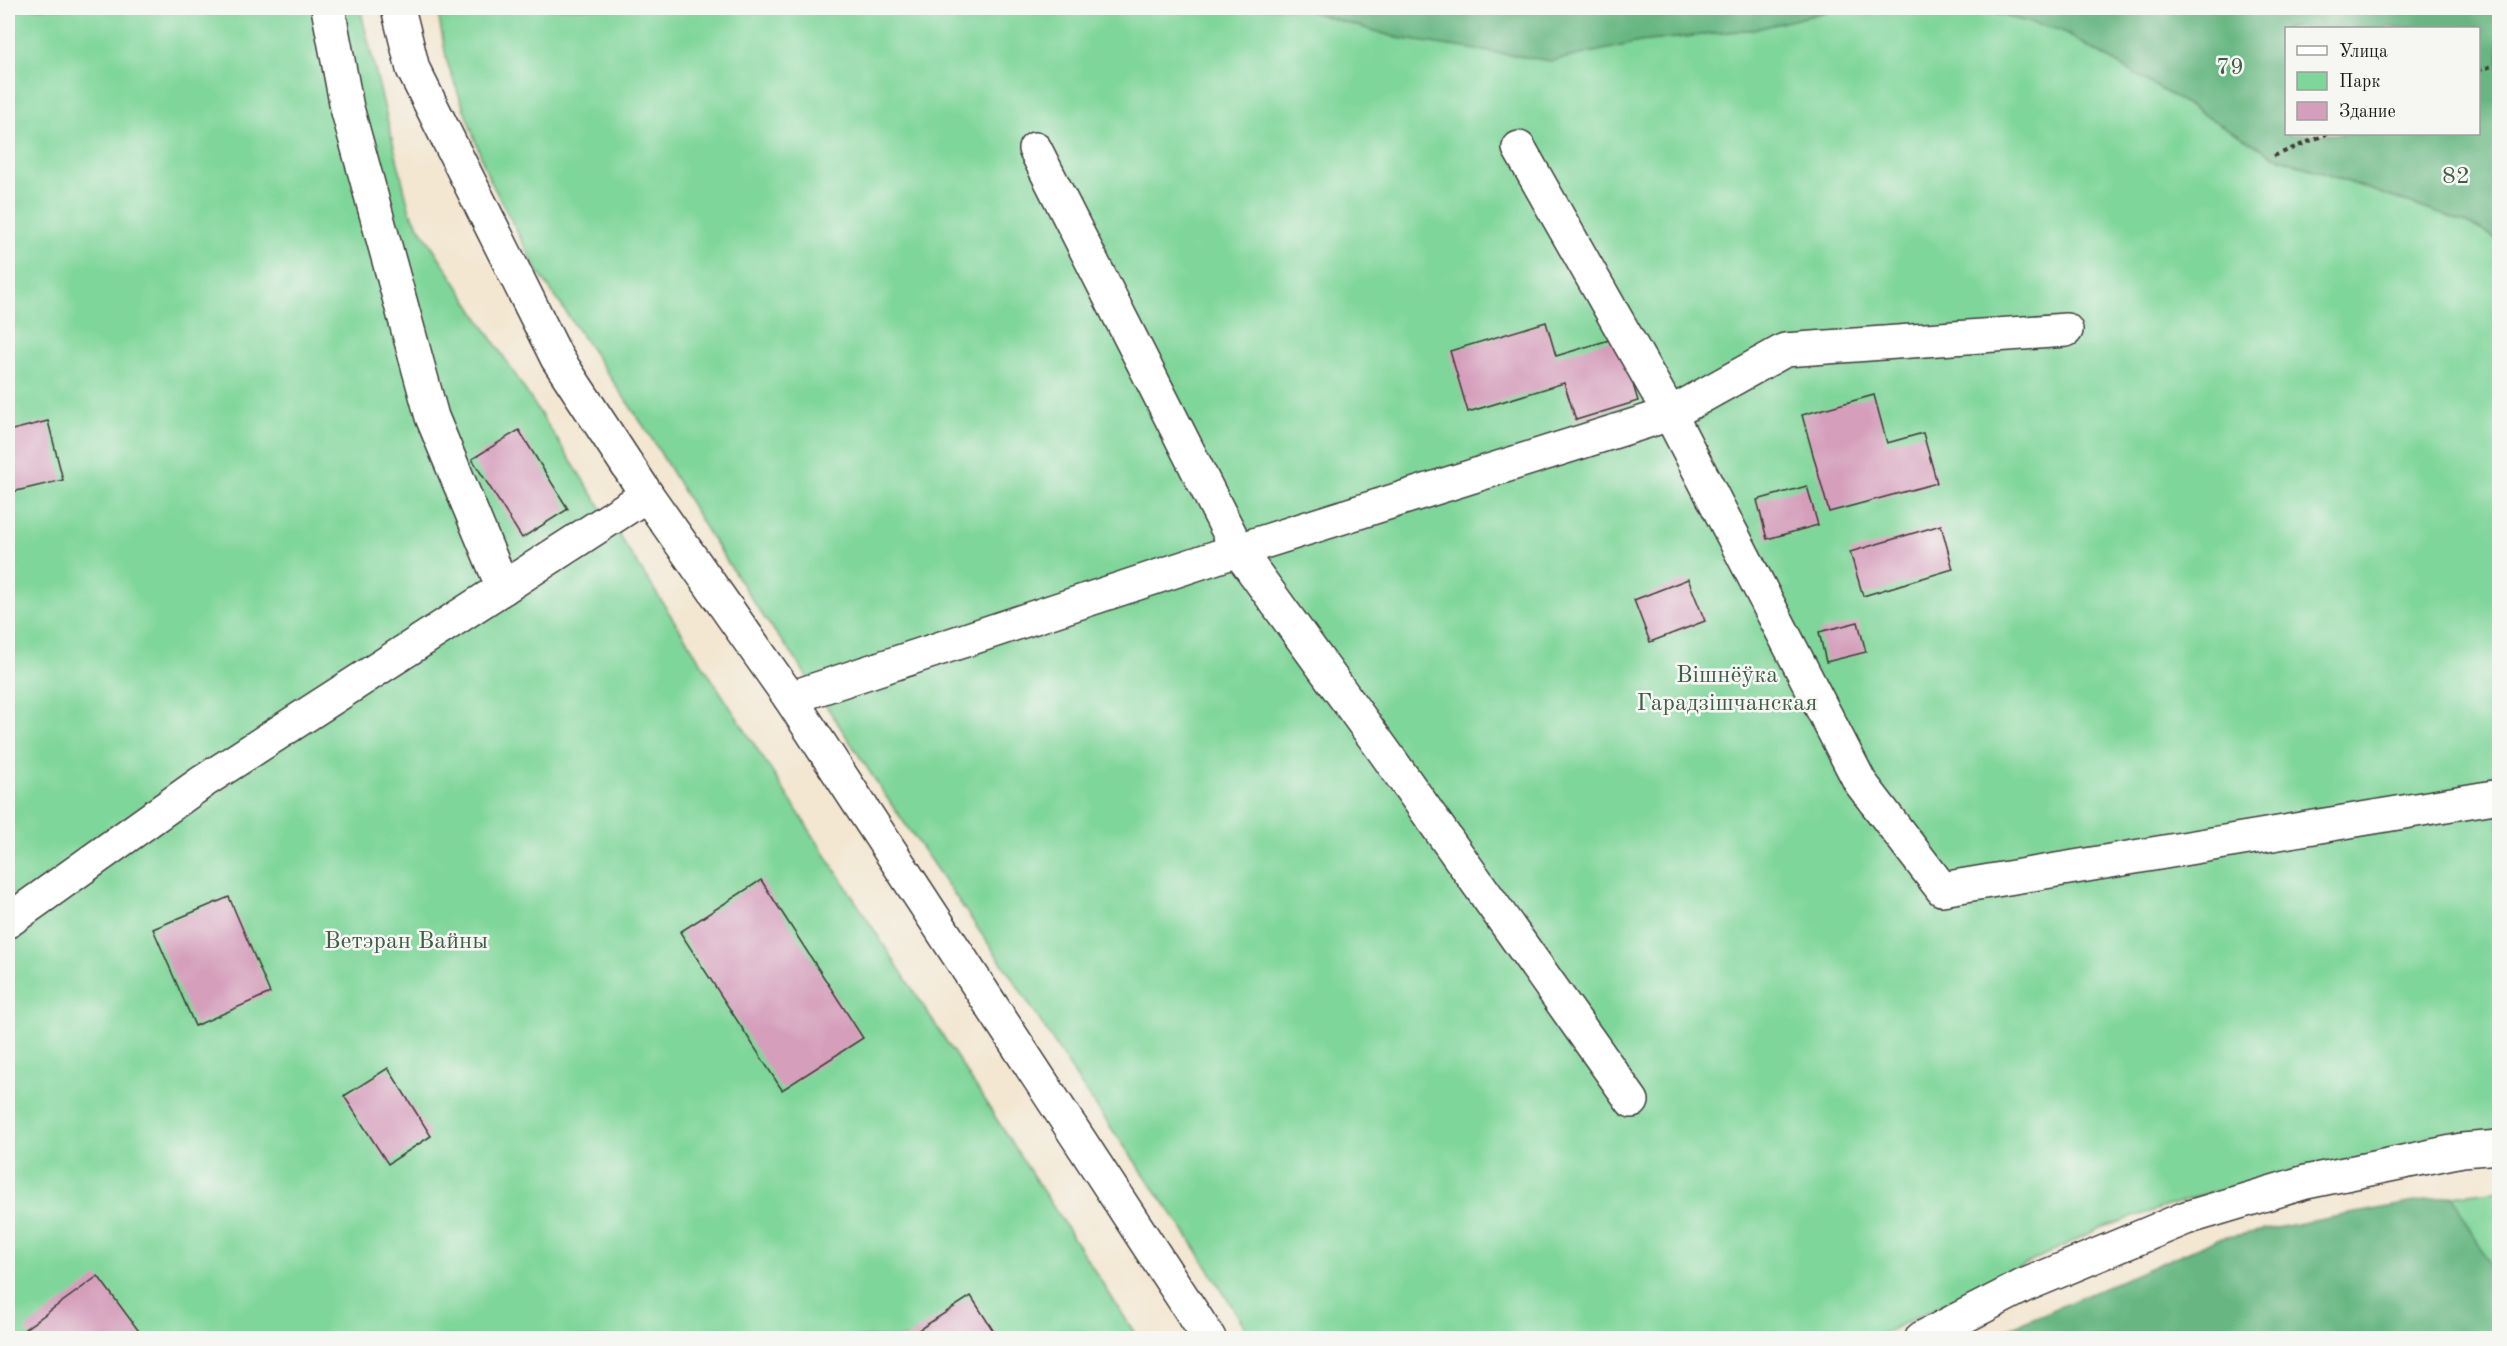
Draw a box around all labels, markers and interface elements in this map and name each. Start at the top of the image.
legend [2285,27,2480,135]
text: Улица [2339,43,2388,61]
park label: 79 [2216,56,2244,80]
text: Парк [2339,73,2380,91]
text: Здание [2339,103,2396,121]
park label: 82 [2442,165,2470,189]
park label: Вішнёўка Гарадзішчанская [1636,664,1818,716]
park label: Ветэран Вайны [324,930,488,954]

